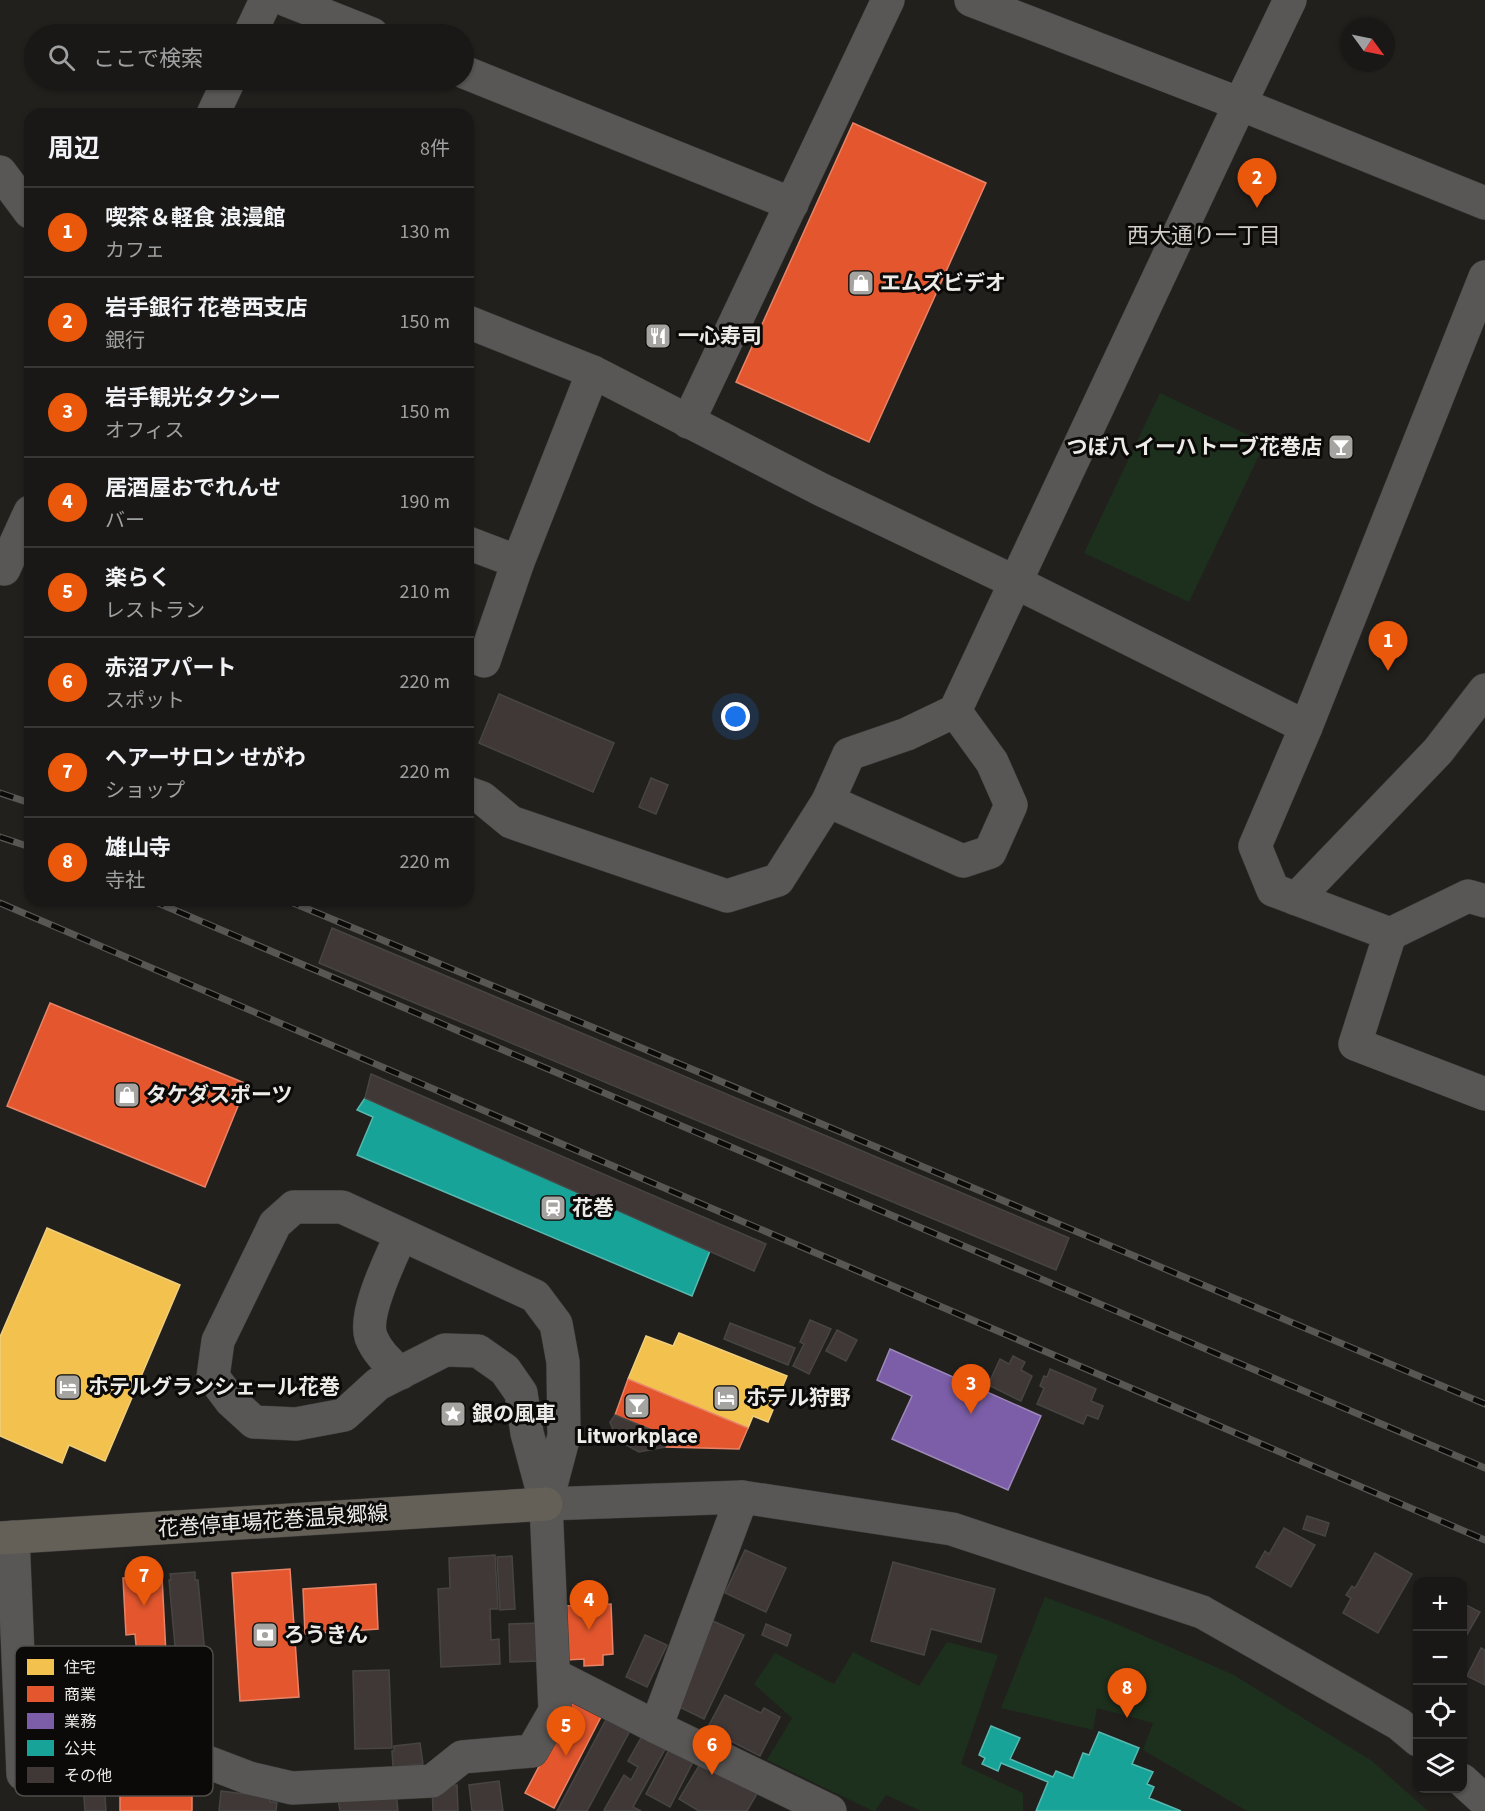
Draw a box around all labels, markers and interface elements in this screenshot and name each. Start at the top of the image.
north arrow [1341,18,1395,72]
search box [24,24,474,90]
icon: search [45,41,78,74]
text: ここで検索 [93,43,203,75]
text: 周辺 [48,130,100,167]
text: 8件 [420,135,450,163]
pin: 2 [1238,158,1276,208]
text: 喫茶＆軽食 浪漫館 [105,202,285,234]
text: 1 [62,218,73,246]
text: 130 m [400,218,450,246]
district label: 西大通り一丁目 [1127,220,1281,252]
text: カフェ [105,237,165,265]
shop icon: エムズビデオ [846,268,876,298]
place label: エムズビデオ [880,268,1006,298]
text: 岩手銀行 花巻西支店 [105,292,307,324]
text: 2 [62,308,73,336]
text: 150 m [400,308,450,336]
restaurant icon: 一心寿司 [643,321,673,351]
place label: 一心寿司 [678,321,762,351]
text: 銀行 [105,327,145,355]
text: 岩手観光タクシー [105,382,281,414]
text: 3 [62,398,73,426]
text: 150 m [400,398,450,426]
text: オフィス [105,417,185,445]
place label: つぼ八 イーハトーブ花巻店 [1067,432,1322,462]
bar icon: つぼ八 イーハトーブ花巻店 [1326,432,1356,462]
text: 居酒屋おでれんせ [105,472,281,504]
text: 4 [62,488,73,516]
text: 190 m [400,488,450,516]
text: バー [105,507,145,535]
text: 楽らく [105,562,171,594]
text: 5 [62,578,73,606]
text: 210 m [400,578,450,606]
text: レストラン [105,597,205,625]
pin: 1 [1368,622,1408,671]
text: 赤沼アパート [105,652,237,684]
text: 6 [62,668,73,696]
text: 220 m [400,668,450,696]
text: スポット [105,687,185,715]
your location [721,702,750,731]
text: ヘアーサロン せがわ [105,742,306,774]
text: 7 [62,758,73,786]
text: 220 m [400,758,450,786]
text: ショップ [105,777,185,805]
text: 雄山寺 [105,832,171,864]
text: 8 [62,848,73,876]
text: 220 m [400,848,450,876]
text: 寺社 [105,867,145,895]
shop icon: タケダスポーツ [112,1080,142,1110]
place label: タケダスポーツ [146,1080,293,1110]
station icon: 花巻 [538,1193,568,1223]
place label: 花巻 [572,1193,614,1223]
pin: 3 [952,1364,990,1414]
hotel icon: ホテルグランシェール花巻 [53,1372,83,1402]
place label: ホテルグランシェール花巻 [88,1372,340,1402]
hotel icon: ホテル狩野 [711,1383,741,1413]
place label: ホテル狩野 [746,1383,851,1413]
bar icon: Litworkplace [622,1391,652,1421]
place icon: 銀の風車 [438,1399,468,1429]
place label: 銀の風車 [472,1399,556,1429]
place label: Litworkplace [576,1421,698,1451]
street label: 花巻停車場花巻温泉郷線 [157,1498,389,1544]
pin: 7 [124,1556,164,1606]
map controls [1413,1577,1467,1793]
button: + [1413,1577,1467,1631]
pin: 4 [570,1580,608,1630]
bank icon: ろうきん [250,1620,280,1650]
place label: ろうきん [284,1620,368,1650]
button: − [1413,1631,1467,1685]
legend [15,1646,213,1796]
text: 住宅 [64,1657,96,1679]
pin: 8 [1108,1668,1146,1718]
text: 商業 [64,1684,96,1706]
button: locate [1413,1685,1467,1739]
pin: 5 [546,1706,586,1756]
text: 業務 [64,1711,96,1733]
pin: 6 [692,1726,732,1775]
text: 公共 [64,1738,96,1760]
button: layers [1413,1739,1467,1793]
text: その他 [64,1765,112,1787]

